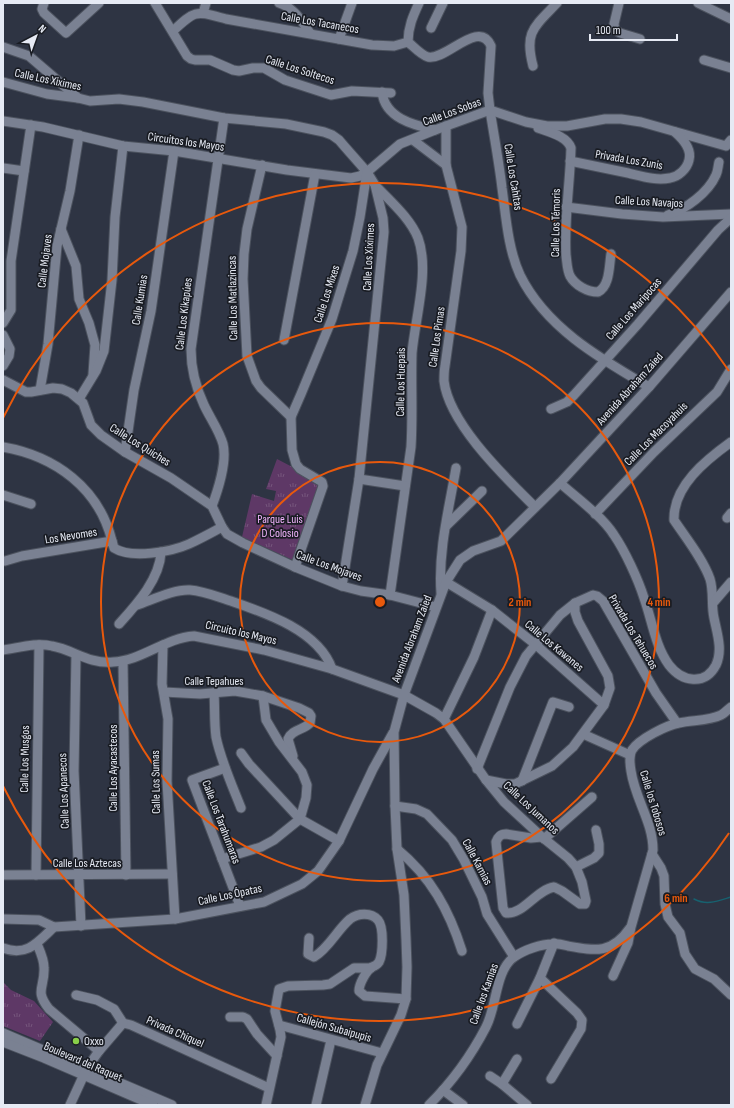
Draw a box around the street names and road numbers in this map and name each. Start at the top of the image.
street label: Calle Los Tacanecos [280,9,360,37]
street label: Calle Los Soltecos [264,52,336,88]
street label: Calle Los Xiximes [13,66,83,94]
street label: Calle Los Sobas [421,95,483,129]
street label: Circuitos los Mayos [147,129,225,155]
street label: Calle Los Cahitas [500,143,526,211]
street label: Privada Los Zunis [594,147,664,173]
street label: Calle Los Témoris [548,189,564,257]
street label: Calle Los Navajos [615,193,683,211]
street label: Calle Los Xiximes [360,223,378,291]
street label: Calle Mojaves [34,233,56,289]
street label: Calle Los Matlazincas [225,256,241,340]
street label: Calle Los Mixes [311,263,343,325]
street label: Calle Kumias [129,274,151,326]
street label: Calle Los Maripocas [603,275,665,343]
street label: Calle Los Kikapúes [172,277,196,351]
street label: Calle Los Pimas [425,306,449,368]
street label: Calle Los Huepais [393,347,409,417]
street label: Avenida Abraham Zaied [593,350,666,429]
street label: Calle Los Macoyahuis [621,399,691,469]
street label: Calle Los Quiches [107,420,173,470]
street label: Los Nevomes [44,524,98,548]
street label: Calle Los Mojaves [294,547,364,585]
street label: Privada Los Tehuecos [605,592,661,672]
street label: Avenida Abraham Zaied [388,593,436,686]
street label: Calle Los Kawanes [521,617,587,675]
street label: Circuito los Mayos [204,618,278,648]
street label: Calle Tepahues [184,674,244,689]
street label: Calle Los Ayacastecos [106,724,121,812]
street label: Calle Los Musgos [17,725,33,793]
street label: Calle Los Sumas [148,750,164,814]
street label: Calle Los Apanecos [55,753,73,829]
street label: Calle los Tobosos [636,769,670,837]
street label: Calle Los Tarahumaras [198,778,244,866]
street label: Calle Los Jumanos [500,778,562,838]
street label: Calle Kamias [459,836,495,888]
street label: Calle Los Aztecas [53,856,121,871]
street label: Calle Los Ópatas [197,881,263,909]
street label: Calle los Kamias [466,961,502,1027]
street label: Callejón Subaipupis [295,1010,373,1046]
street label: Privada Chiquel [144,1013,206,1051]
street label: Boulevard del Raquet [41,1039,125,1085]

